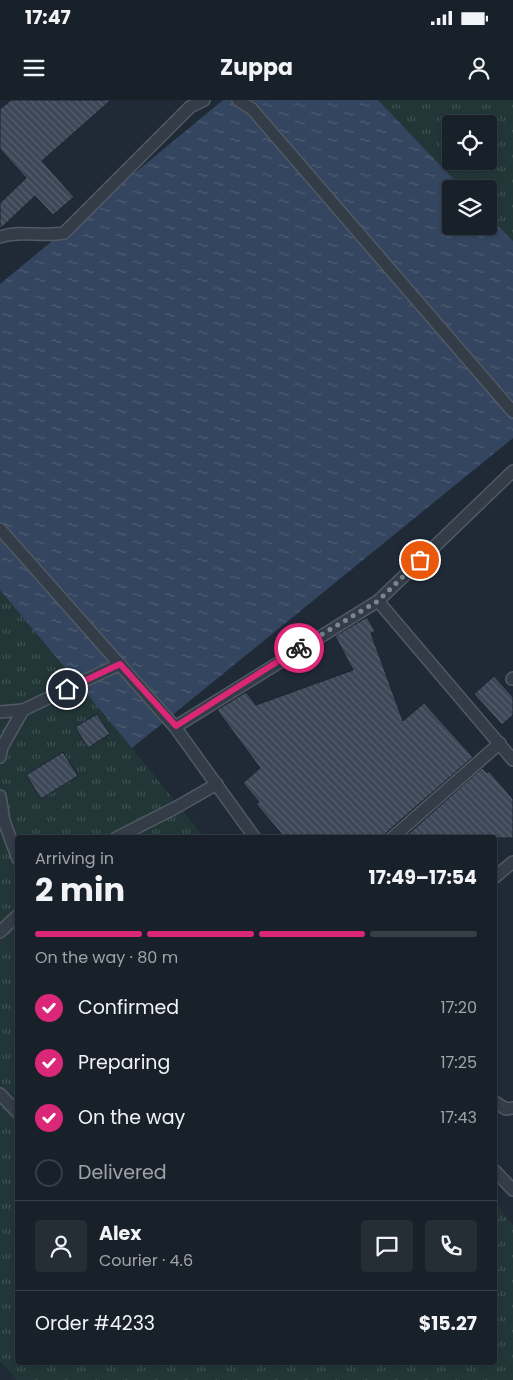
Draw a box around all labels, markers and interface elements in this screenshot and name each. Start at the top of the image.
text: 17:47 [25,4,71,31]
text: Zuppa [220,52,293,83]
icon: menu [20,54,48,82]
icon: person [465,54,493,82]
map controls [442,115,497,235]
button: locate [442,115,497,170]
button: layers [442,180,497,235]
pin [399,539,441,581]
icon: bag [406,546,434,574]
courier [274,623,324,673]
icon: bike [285,634,313,662]
pin [46,668,88,710]
icon: home [53,675,81,703]
text: Arriving in [35,847,114,870]
text: 17:49–17:54 [369,864,477,891]
text: 2 min [35,867,125,912]
text: On the way · 80 m [35,946,178,969]
icon: check [35,994,63,1022]
text: Confirmed [78,994,179,1021]
text: 17:20 [440,996,477,1019]
icon: check [35,1049,63,1077]
text: Preparing [78,1049,170,1076]
text: 17:25 [440,1051,477,1074]
icon: check [35,1104,63,1132]
text: On the way [78,1104,185,1131]
text: 17:43 [440,1106,477,1129]
text: Delivered [78,1159,167,1186]
button: person [35,1220,87,1272]
text: Alex [99,1220,141,1247]
button: chat [361,1220,413,1272]
button: phone [425,1220,477,1272]
text: Courier · 4.6 [99,1249,193,1272]
text: Order #4233 [35,1310,155,1337]
text: $15.27 [419,1310,477,1337]

